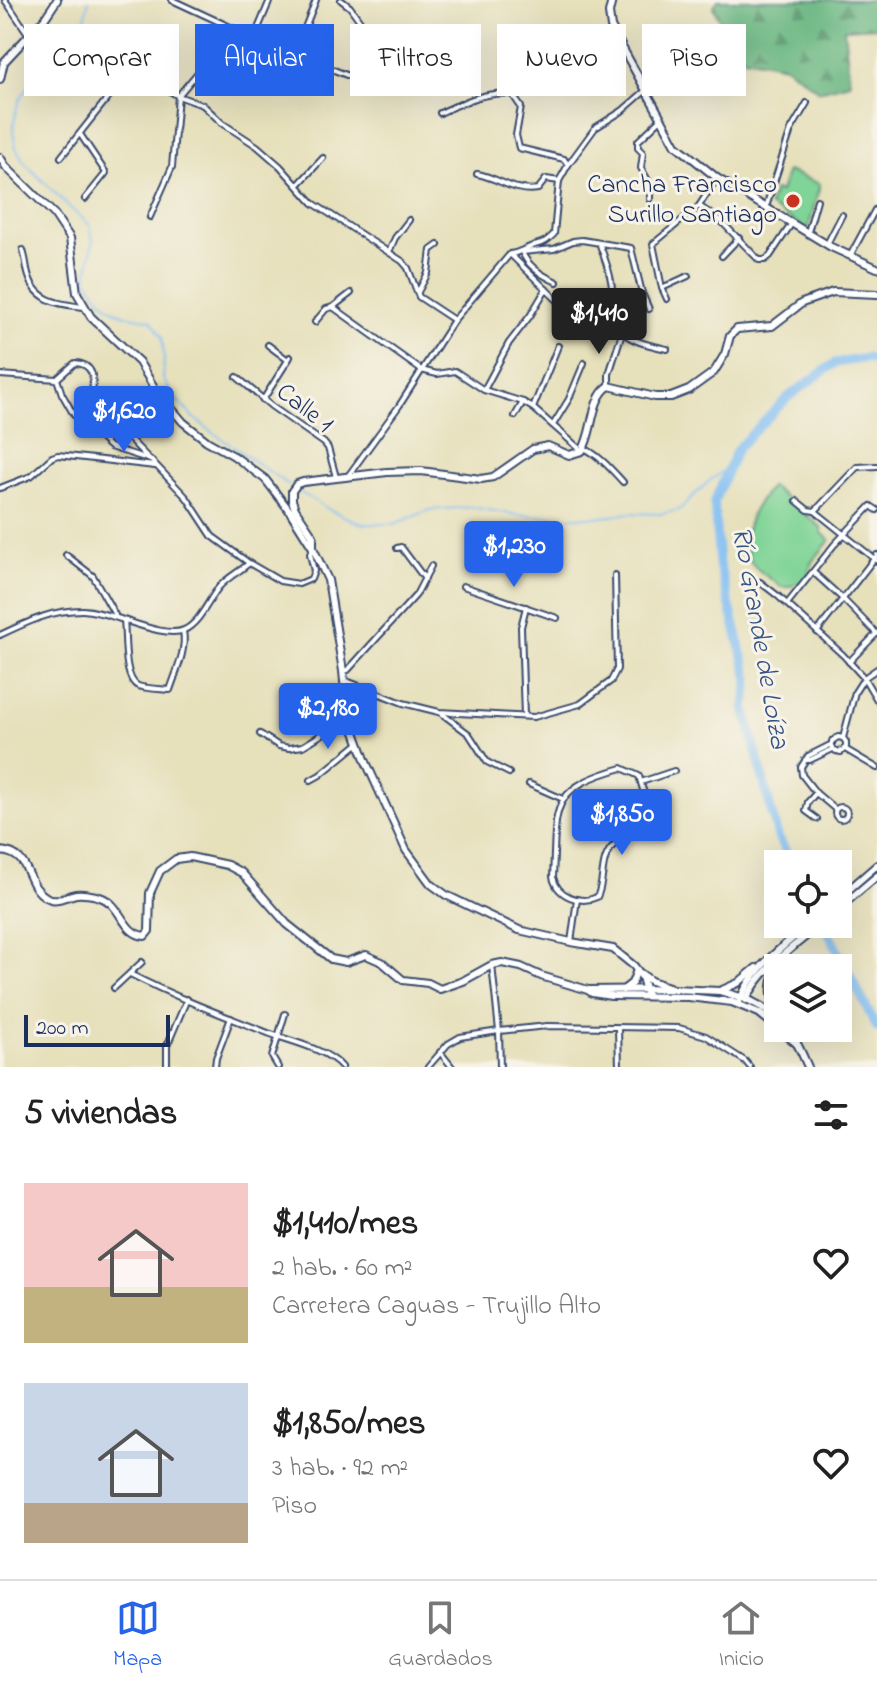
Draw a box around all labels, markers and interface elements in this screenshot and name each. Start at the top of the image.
chip: Comprar [24,24,179,96]
chip: Alquilar [195,24,334,96]
chip: Filtros [350,24,481,96]
chip: Nuevo [497,24,626,96]
chip: Piso [642,24,746,96]
place label: Cancha Francisco Surillo Santiago [587,167,777,235]
marker: Cancha Francisco Surillo Santiago [784,192,802,210]
pin: $1,410 [534,288,664,356]
text: $1,410 [570,295,628,333]
street label: Calle 1 [267,374,341,444]
pin: $1,620 [59,386,189,454]
text: $1,620 [92,393,156,431]
pin: $1,230 [449,521,579,589]
water label: Río Grande de Loíza [719,524,799,753]
text: $1,230 [482,528,546,566]
pin: $2,180 [263,683,393,751]
text: $2,180 [297,690,359,728]
pin: $1,850 [557,789,687,857]
text: $1,850 [590,796,654,834]
map controls [764,850,852,1042]
button: locate [764,850,852,938]
button: layers [764,954,852,1042]
scale bar [24,1011,170,1047]
text: 200 m [36,1013,89,1045]
text: 5 viviendas [24,1090,177,1140]
icon: filters [809,1093,853,1137]
text: $1,410/mes [272,1200,418,1250]
icon: home [88,1215,184,1311]
icon: heart [809,1241,853,1285]
text: 2 hab. · 60 m² [272,1250,412,1288]
text: Carretera Caguas - Trujillo Alto [272,1288,601,1326]
text: $1,850/mes [272,1400,426,1450]
icon: home [88,1415,184,1511]
icon: heart [809,1441,853,1485]
text: 3 hab. · 92 m² [272,1450,408,1488]
text: Piso [272,1488,317,1526]
tab: Mapa [113,1596,162,1676]
tab: Guardados [388,1596,493,1676]
tab: Inicio [719,1596,764,1676]

